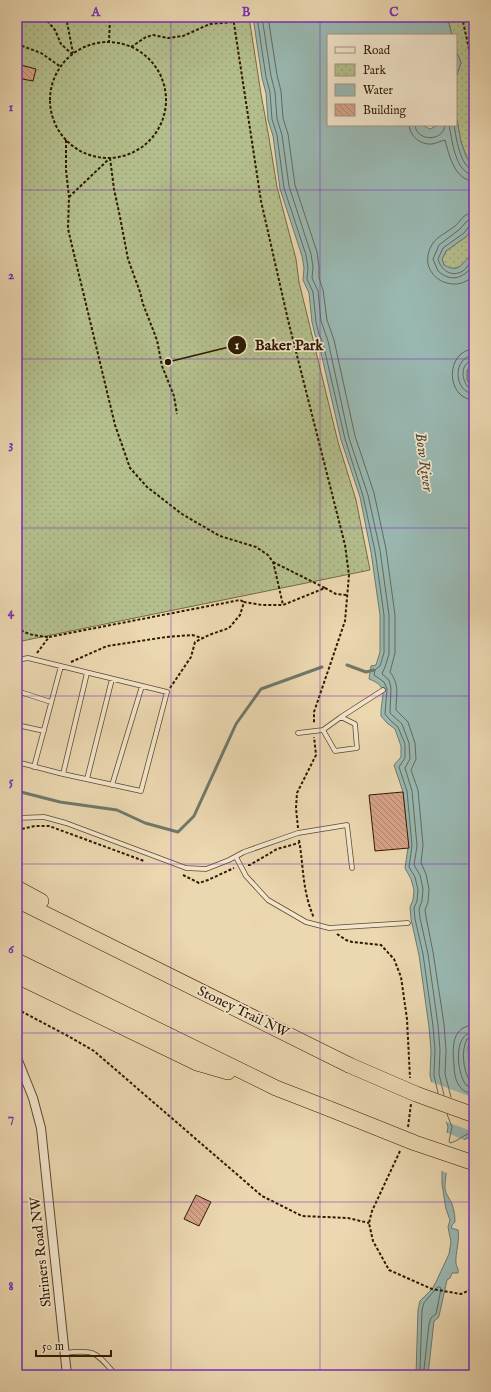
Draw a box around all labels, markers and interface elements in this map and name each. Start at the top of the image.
text: A [91,4,102,21]
text: B [242,4,251,21]
text: C [389,4,399,21]
legend [327,34,457,126]
text: Road [363,43,391,58]
text: Park [363,63,386,78]
text: Water [363,83,394,98]
text: 1 [9,99,14,116]
text: Building [363,103,407,118]
text: 2 [8,267,14,284]
callout: Baker Park [227,331,332,358]
text: Baker Park [255,336,324,355]
text: 1 [235,338,240,353]
water label: Bow River [410,431,438,494]
text: 3 [9,436,14,453]
text: 4 [8,604,15,621]
text: 5 [9,773,14,790]
text: 6 [8,941,14,958]
street label: Stoney Trail NW [194,982,292,1042]
text: 7 [8,1110,14,1127]
street label: Shriners Road NW [26,1195,56,1308]
text: 8 [8,1278,14,1295]
scale bar [36,1332,111,1358]
text: 50 m [42,1339,64,1354]

